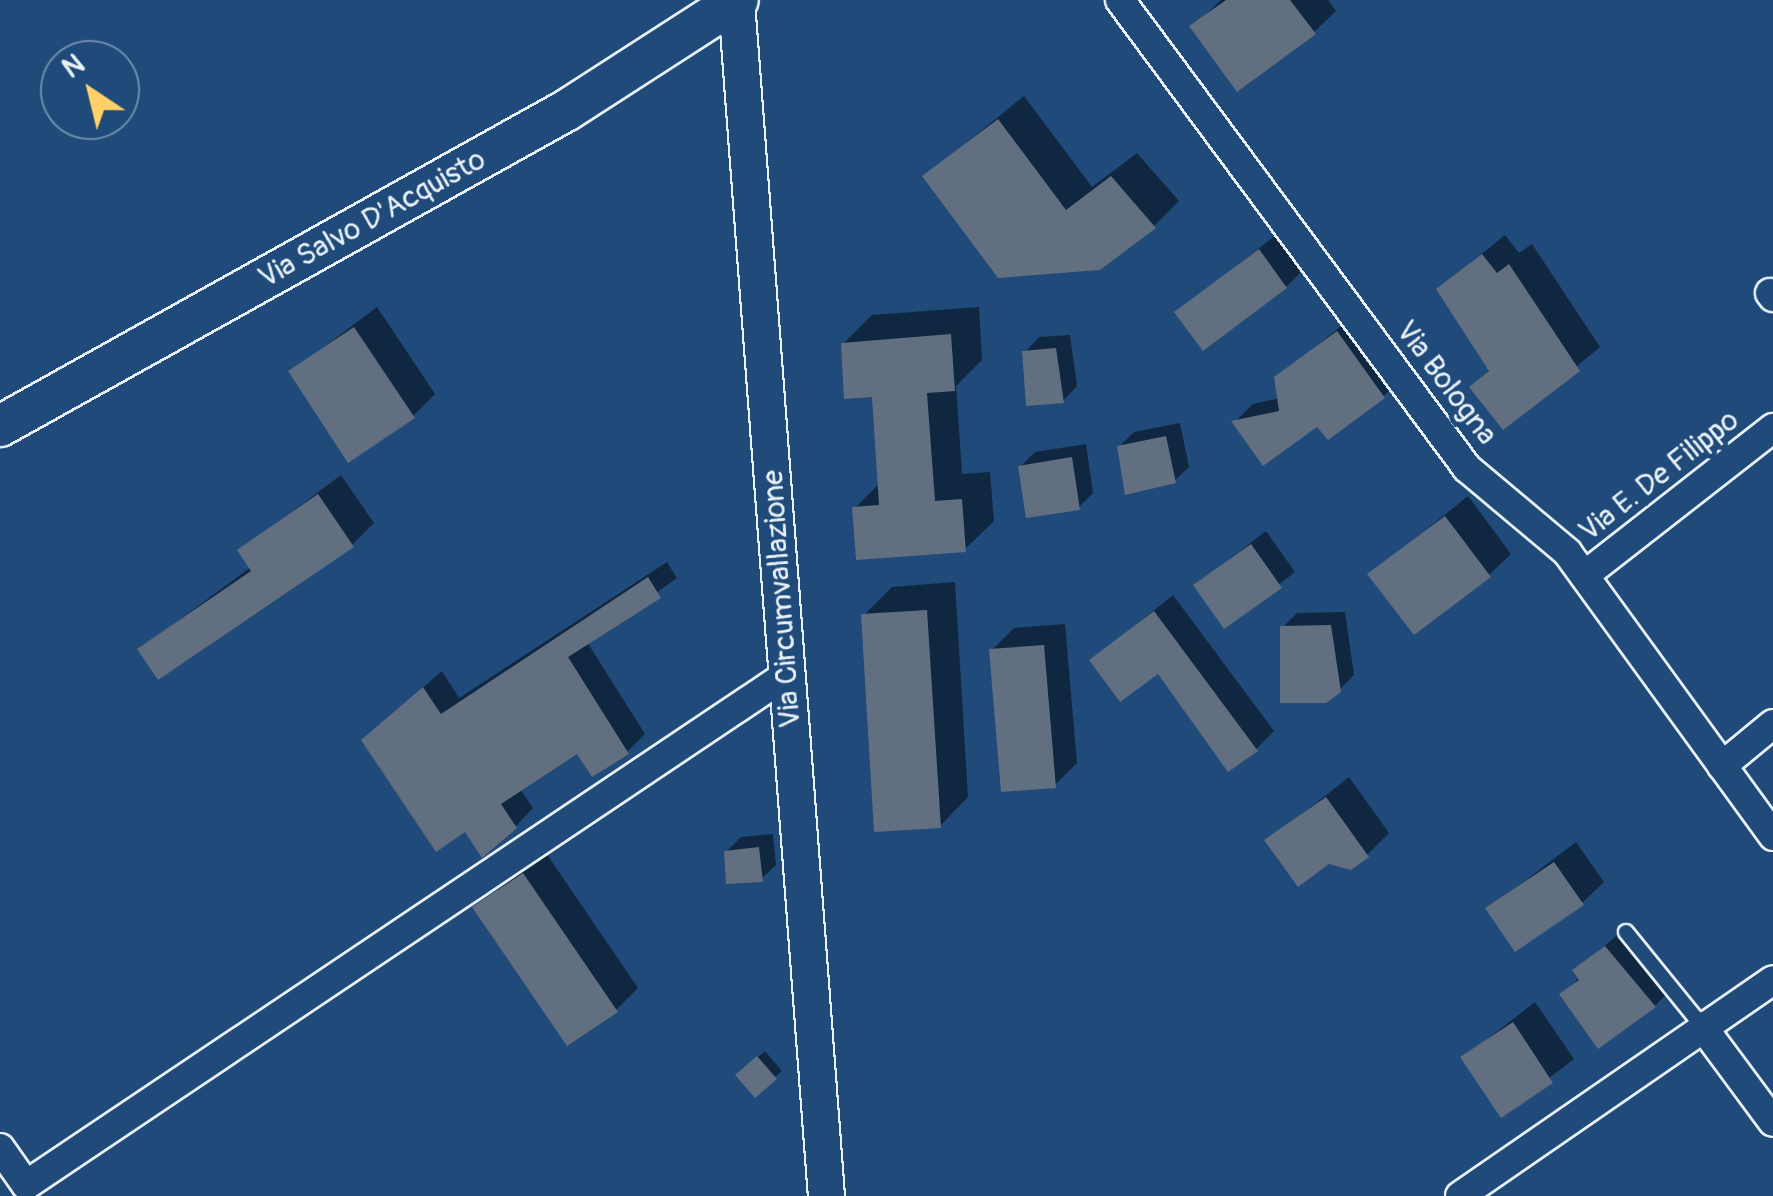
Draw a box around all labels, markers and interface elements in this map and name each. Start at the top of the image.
north arrow [40,40,140,140]
text: N [56,47,91,86]
street label: Via Salvo D'Acquisto [252,142,492,296]
street label: Via Bologna [1388,314,1504,452]
street label: Via E. De Filippo [1572,402,1746,550]
street label: Via Circumvallazione [755,469,809,729]

